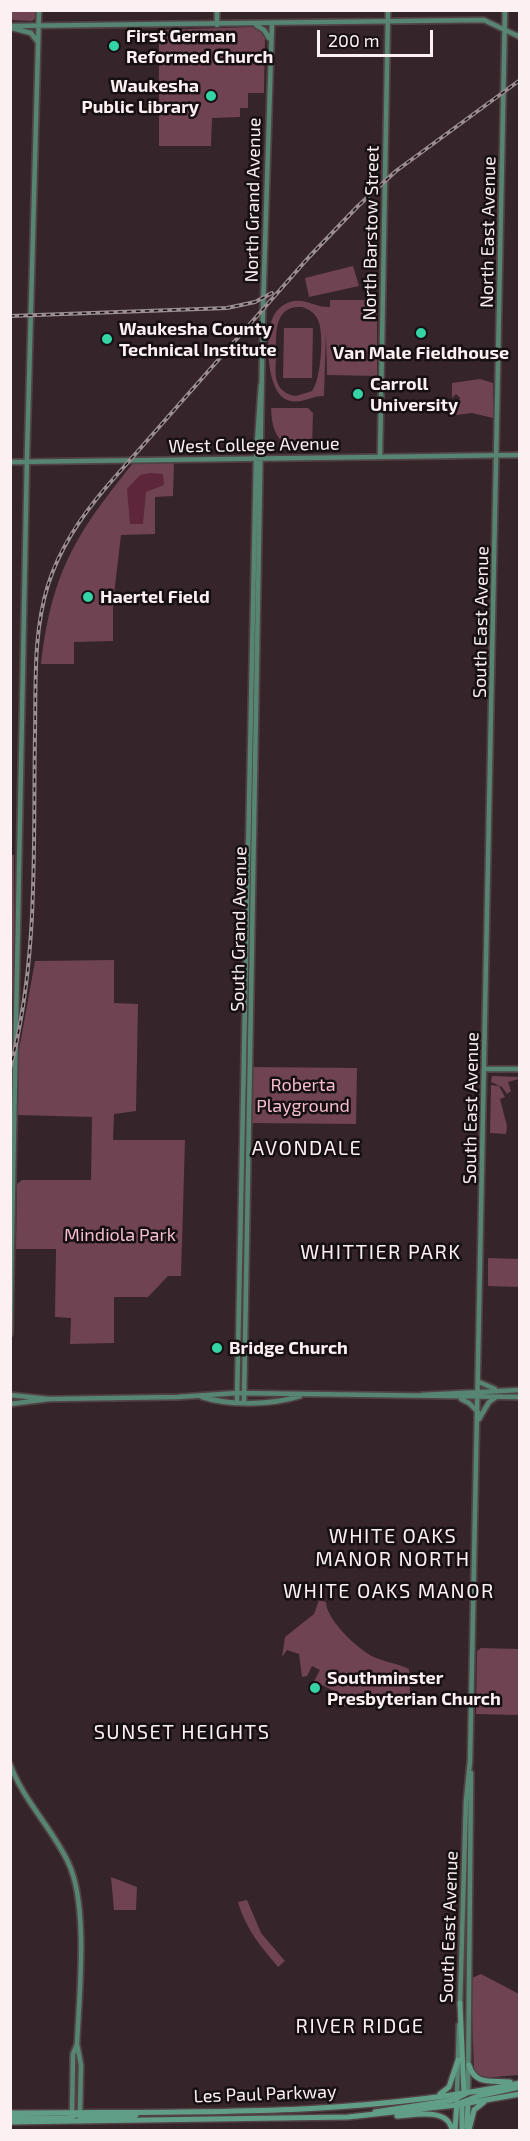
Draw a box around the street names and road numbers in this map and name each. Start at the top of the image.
street label: North Grand Avenue [241,117,265,283]
street label: North Barstow Street [359,145,383,321]
street label: North East Avenue [476,156,500,308]
street label: West College Avenue [168,433,340,457]
street label: South East Avenue [469,546,493,698]
street label: South Grand Avenue [227,846,251,1012]
street label: South East Avenue [459,1032,483,1184]
street label: South East Avenue [436,1851,462,2003]
street label: Les Paul Parkway [193,2081,337,2107]

